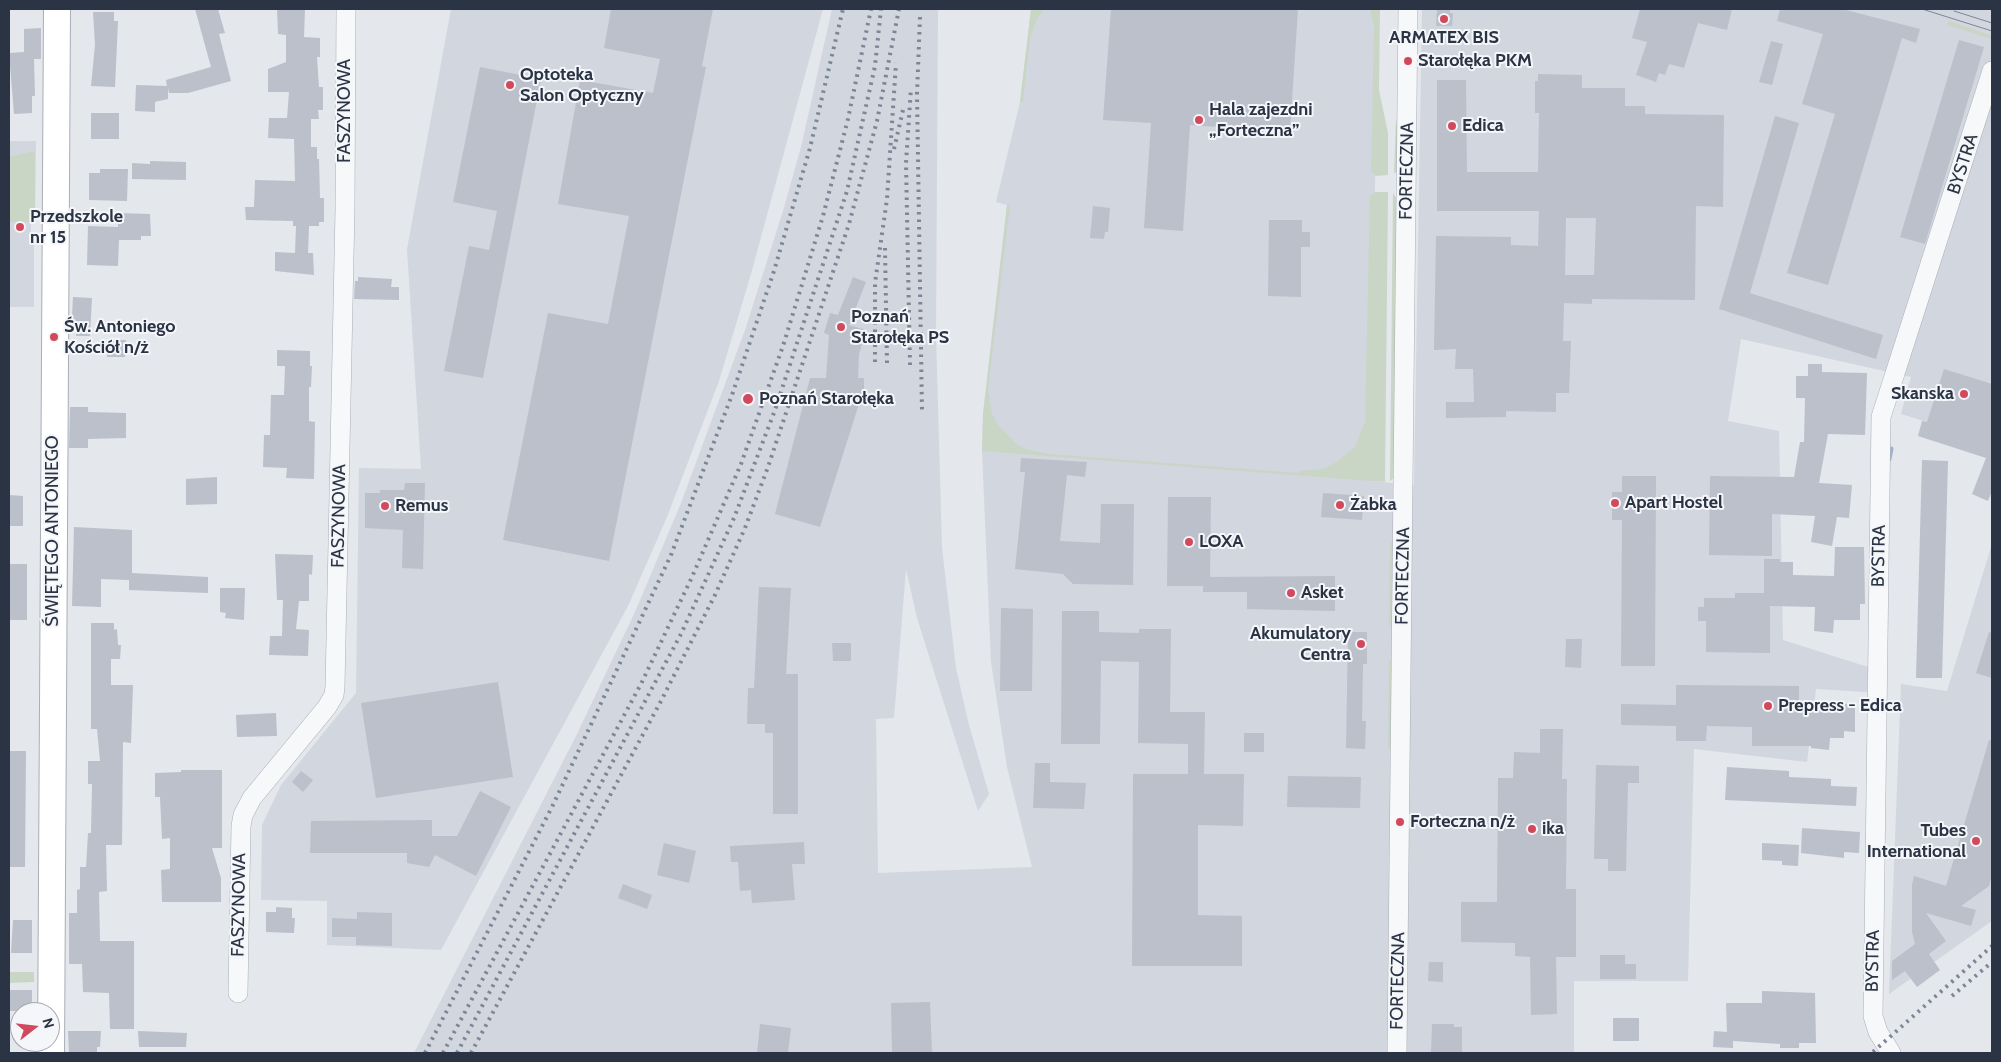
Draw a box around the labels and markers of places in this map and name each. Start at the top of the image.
marker: ARMATEX BIS [1438,13,1450,25]
place label: ARMATEX BIS [1389,27,1499,49]
place label: Starołęka PKM [1418,50,1532,72]
marker: Starołęka PKM [1402,55,1414,67]
place label: Optoteka Salon Optyczny [520,64,644,106]
marker: Optoteka Salon Optyczny [504,79,516,91]
place label: Hala zajezdni „Forteczna” [1209,99,1313,142]
marker: Hala zajezdni „Forteczna” [1193,114,1205,126]
place label: Edica [1462,115,1504,137]
marker: Edica [1446,120,1458,132]
place label: Przedszkole nr 15 [30,206,123,248]
marker: Przedszkole nr 15 [14,221,26,233]
place label: Poznań Starołęka PS [851,306,949,348]
place label: Św. Antoniego Kościół n/ż [64,316,175,358]
marker: Poznań Starołęka PS [835,321,847,333]
marker: Św. Antoniego Kościół n/ż [48,331,60,343]
place label: Skanska [1891,383,1954,405]
place label: Poznań Starołęka [759,388,894,410]
marker: Skanska [1958,388,1970,400]
marker: Poznań Starołęka [741,392,755,406]
place label: Apart Hostel [1625,492,1723,514]
place label: Żabka [1350,494,1397,516]
place label: Remus [395,495,448,517]
marker: Apart Hostel [1609,497,1621,509]
marker: Żabka [1334,499,1346,511]
marker: Remus [379,500,391,512]
place label: LOXA [1199,531,1243,553]
marker: LOXA [1183,536,1195,548]
place label: Asket [1301,582,1344,604]
marker: Asket [1285,587,1297,599]
place label: Akumulatory Centra [1250,623,1351,666]
marker: Akumulatory Centra [1355,638,1367,650]
place label: Prepress - Edica [1778,695,1902,717]
marker: Prepress - Edica [1762,700,1774,712]
place label: Forteczna n/ż [1410,811,1515,833]
marker: Forteczna n/ż [1394,816,1406,828]
place label: ika [1542,818,1564,840]
place label: Tubes International [1867,820,1966,862]
marker: ika [1526,823,1538,835]
marker: Tubes International [1970,835,1982,847]

